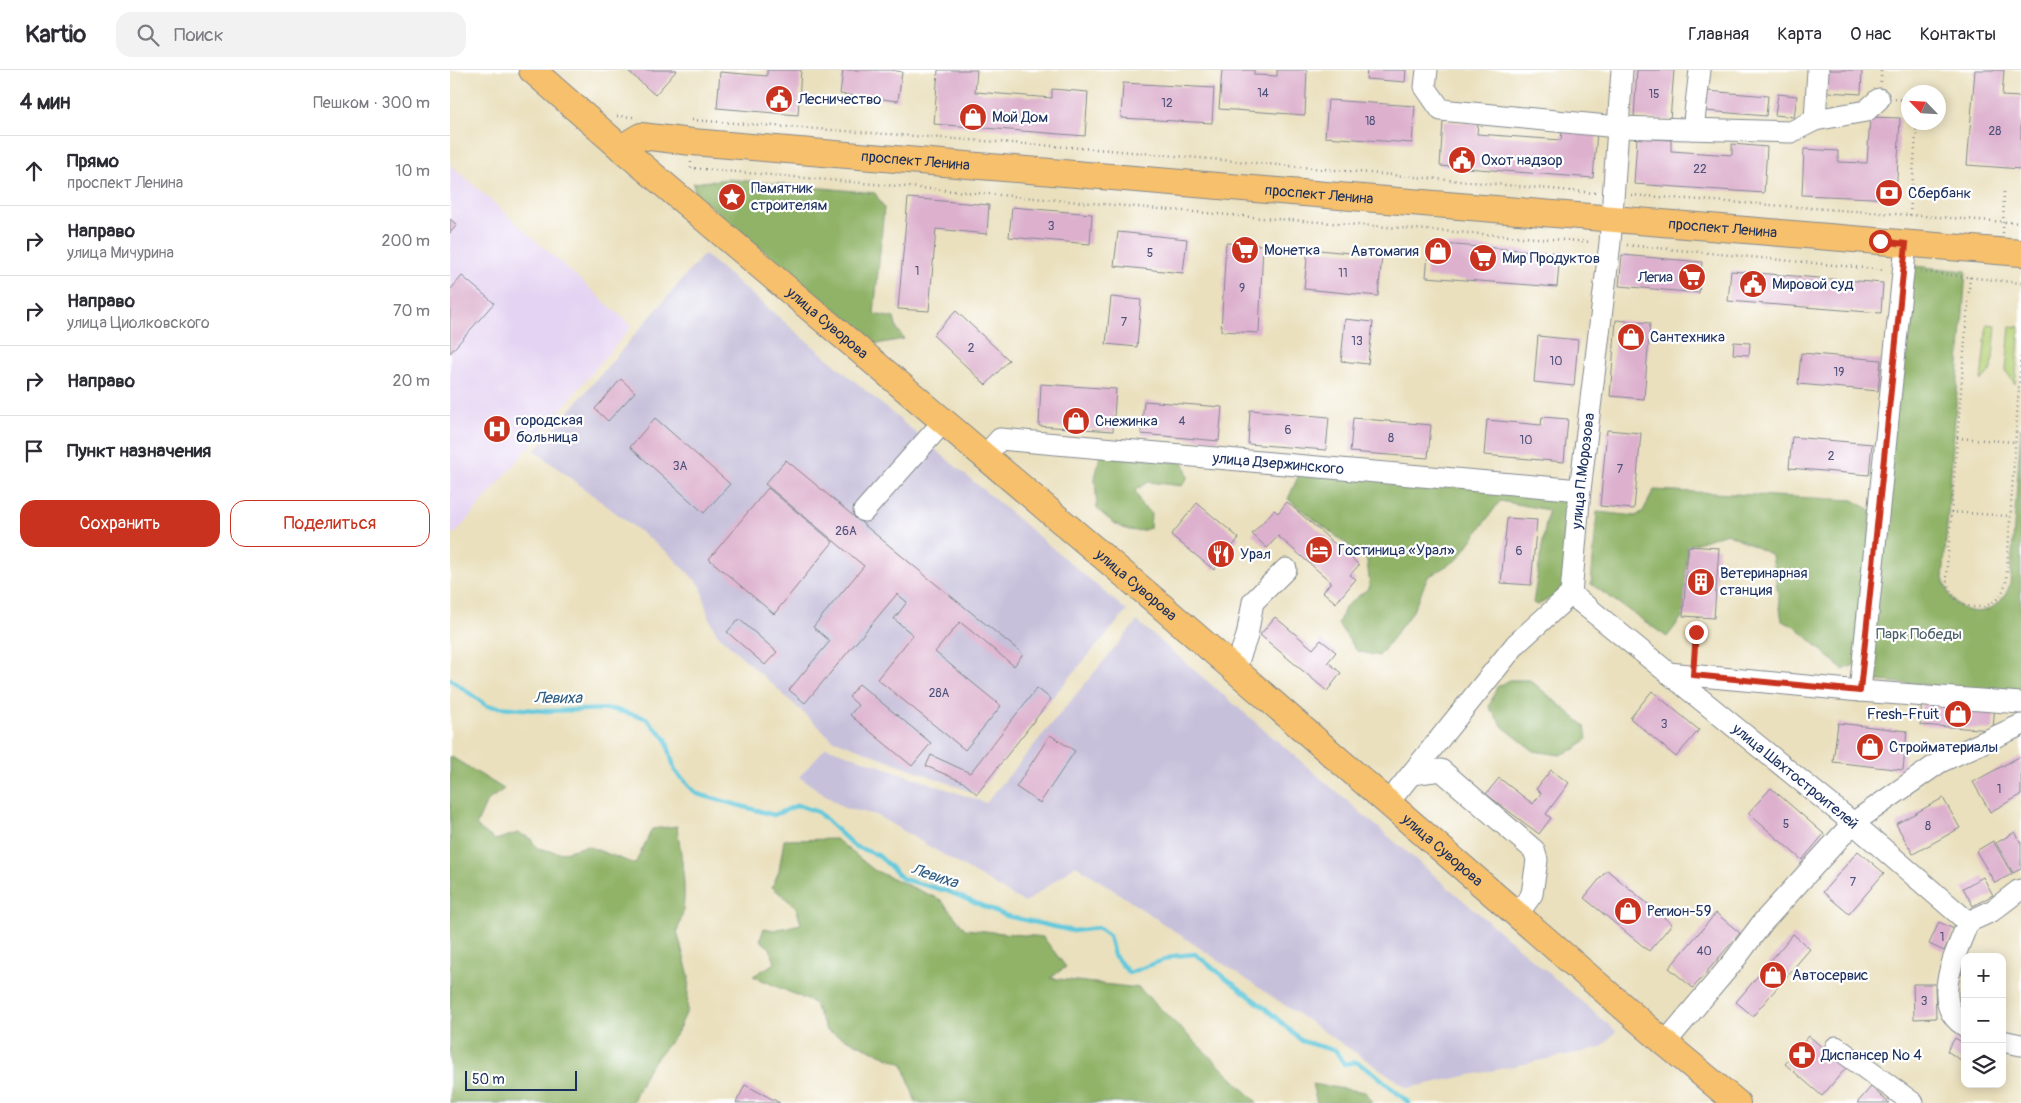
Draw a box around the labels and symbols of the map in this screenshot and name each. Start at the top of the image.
public building icon: Лесничество [764,84,794,114]
north arrow [1901,85,1946,130]
house number: 14 [1257,86,1269,101]
house number: 15 [1648,87,1660,102]
place label: Лесничество [797,90,881,109]
house number: 12 [1161,96,1173,111]
shop icon: Мой Дом [958,102,988,132]
place label: Мой Дом [992,108,1048,127]
house number: 18 [1365,114,1375,129]
house number: 28 [1989,124,2001,139]
public building icon: Охот надзор [1447,145,1477,175]
street label: проспект Ленина [860,147,971,175]
place label: Охот надзор [1481,151,1563,170]
house number: 22 [1693,162,1707,177]
bank icon: Сбербанк [1874,178,1904,208]
place label: Памятник строителям [751,179,827,215]
street label: проспект Ленина [1264,181,1374,209]
place icon: Памятник строителям [717,182,747,212]
place label: Сбербанк [1908,184,1971,203]
street label: проспект Ленина [1668,215,1778,243]
house number: 3 [1048,219,1055,234]
route start [1869,230,1892,253]
supermarket icon: Монетка [1230,235,1260,265]
shop icon: Автомагия [1423,236,1453,266]
place label: Монетка [1264,241,1320,260]
place label: Автомагия [1351,242,1419,261]
supermarket icon: Мир Продуктов [1468,243,1498,273]
house number: 5 [1147,246,1153,261]
place label: Мир Продуктов [1502,249,1600,268]
supermarket icon: Легиа [1677,262,1707,292]
house number: 1 [915,264,919,279]
house number: 11 [1338,266,1348,281]
place label: Легиа [1637,268,1673,287]
public building icon: Мировой суд [1738,269,1768,299]
place label: Мировой суд [1772,275,1854,294]
house number: 9 [1239,281,1245,296]
street label: улица Суворова [782,283,872,363]
house number: 7 [1121,315,1128,330]
shop icon: Сантехника [1616,322,1646,352]
place label: Сантехника [1650,328,1725,347]
house number: 13 [1351,334,1363,349]
house number: 2 [968,341,975,356]
house number: 10 [1550,354,1562,369]
house number: 19 [1834,365,1844,380]
shop icon: Снежинка [1061,406,1091,436]
place label: городская больница [516,411,583,447]
place label: Снежинка [1095,412,1158,431]
street label: улица П.Морозова [1568,412,1599,531]
hospital icon: городская больница [482,414,512,444]
house number: 4 [1179,414,1186,429]
house number: 6 [1285,423,1292,438]
house number: 8 [1388,431,1394,446]
house number: 10 [1520,433,1532,448]
street label: улица Дзержинского [1211,449,1345,479]
house number: 2 [1828,449,1835,464]
house number: 3А [673,459,687,474]
house number: 7 [1617,462,1624,477]
house number: 26А [835,524,857,539]
hotel icon: Гостиница «Урал» [1304,535,1334,565]
restaurant icon: Урал [1206,539,1236,569]
place label: Гостиница «Урал» [1338,541,1455,560]
house number: 6 [1516,544,1523,559]
street label: улица Суворова [1091,545,1181,625]
place label: Урал [1240,545,1271,564]
place label: Ветеринарная станция [1720,564,1808,600]
building icon: Ветеринарная станция [1686,567,1716,597]
route end [1685,621,1708,644]
park label: Парк Победы [1876,625,1962,644]
house number: 28А [929,686,949,701]
water label: Левиха [534,688,584,708]
shop icon: Fresh-Fruit [1943,699,1973,729]
place label: Fresh-Fruit [1867,705,1940,724]
house number: 3 [1661,717,1668,732]
street label: улица Шахтостроителей [1727,719,1862,833]
shop icon: Стройматериалы [1855,732,1885,762]
place label: Стройматериалы [1889,738,1998,757]
house number: 1 [1997,782,2001,797]
street label: улица Суворова [1397,809,1487,891]
house number: 5 [1783,817,1789,832]
house number: 8 [1925,819,1931,834]
water label: Левиха [909,859,962,893]
house number: 7 [1850,875,1857,890]
shop icon: Регион-59 [1613,896,1643,926]
place label: Регион-59 [1647,902,1711,921]
house number: 1 [1940,930,1944,945]
house number: 40 [1696,944,1712,959]
shop icon: Автосервис [1758,960,1788,990]
place label: Автосервис [1792,966,1869,985]
house number: 3 [1921,994,1928,1009]
pharmacy icon: Диспансер № 4 [1787,1040,1817,1070]
place label: Диспансер № 4 [1820,1046,1922,1065]
scale bar [465,1068,578,1091]

